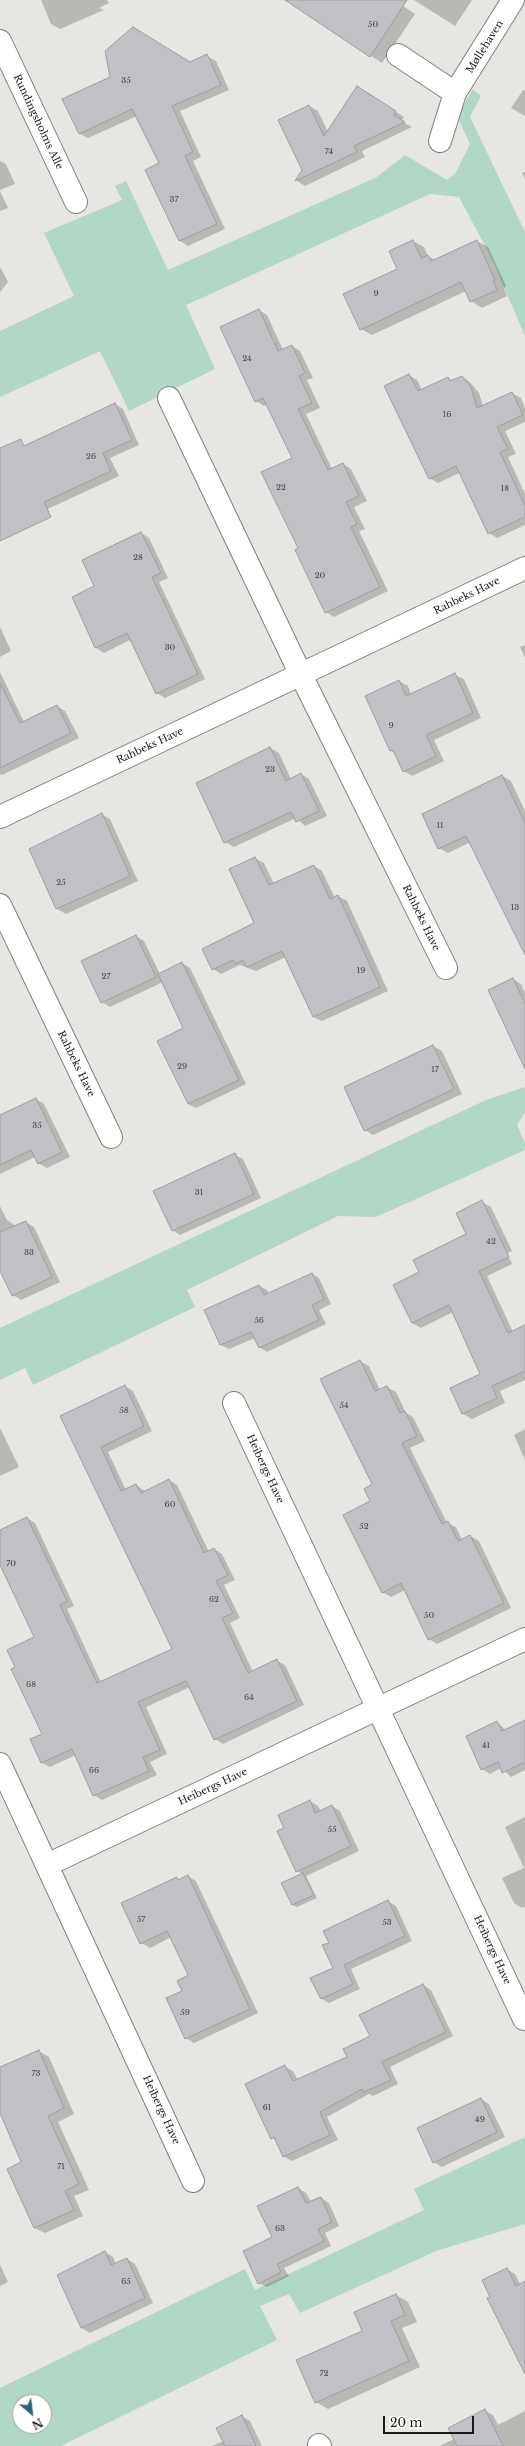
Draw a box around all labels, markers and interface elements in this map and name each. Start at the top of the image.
street label: Møllehaven [464,18,506,76]
house number: 50 [368,20,378,30]
street label: Rundingsholms Alle [11,72,65,172]
house number: 35 [121,76,131,86]
house number: 74 [325,147,333,157]
house number: 37 [170,195,178,205]
house number: 9 [373,289,379,299]
house number: 24 [242,354,252,364]
house number: 16 [443,410,451,420]
house number: 26 [86,452,96,462]
house number: 22 [276,483,286,493]
house number: 18 [501,484,509,494]
house number: 28 [133,553,143,563]
house number: 20 [315,571,325,581]
street label: Rahbeks Have [432,575,502,617]
house number: 30 [165,643,175,653]
house number: 9 [388,721,394,731]
street label: Rahbeks Have [115,725,185,767]
house number: 23 [265,765,275,775]
house number: 11 [436,821,444,831]
house number: 25 [56,878,66,888]
street label: Rahbeks Have [400,883,442,953]
house number: 13 [511,903,519,913]
house number: 19 [357,966,365,976]
house number: 27 [102,972,110,982]
street label: Rahbeks Have [55,1029,97,1099]
house number: 29 [177,1062,187,1072]
house number: 17 [431,1065,439,1075]
house number: 35 [32,1121,42,1131]
house number: 31 [195,1188,203,1198]
house number: 42 [486,1237,496,1247]
house number: 33 [24,1248,34,1258]
house number: 56 [254,1316,264,1326]
house number: 54 [339,1401,349,1411]
house number: 58 [119,1406,129,1416]
street label: Heibergs Have [244,1433,286,1505]
house number: 60 [165,1500,175,1510]
house number: 52 [359,1522,369,1532]
house number: 70 [6,1559,16,1569]
house number: 62 [209,1595,219,1605]
house number: 50 [424,1611,434,1621]
house number: 68 [26,1680,36,1690]
house number: 64 [244,1693,254,1703]
house number: 41 [482,1741,490,1751]
house number: 66 [89,1766,99,1776]
street label: Heibergs Have [177,1766,249,1808]
house number: 55 [327,1825,337,1835]
street label: Heibergs Have [471,1914,513,1986]
house number: 57 [137,1915,145,1925]
house number: 53 [382,1918,392,1928]
house number: 59 [180,2008,190,2018]
house number: 73 [32,2069,40,2079]
street label: Heibergs Have [140,2074,182,2146]
house number: 61 [263,2103,271,2113]
house number: 49 [475,2115,485,2125]
house number: 71 [57,2162,65,2172]
house number: 63 [275,2224,285,2234]
house number: 65 [121,2277,131,2287]
house number: 72 [320,2369,328,2379]
north arrow [12,2394,52,2434]
scale bar [385,2408,476,2434]
text: N [29,2415,45,2432]
text: 20 m [390,2415,422,2430]

